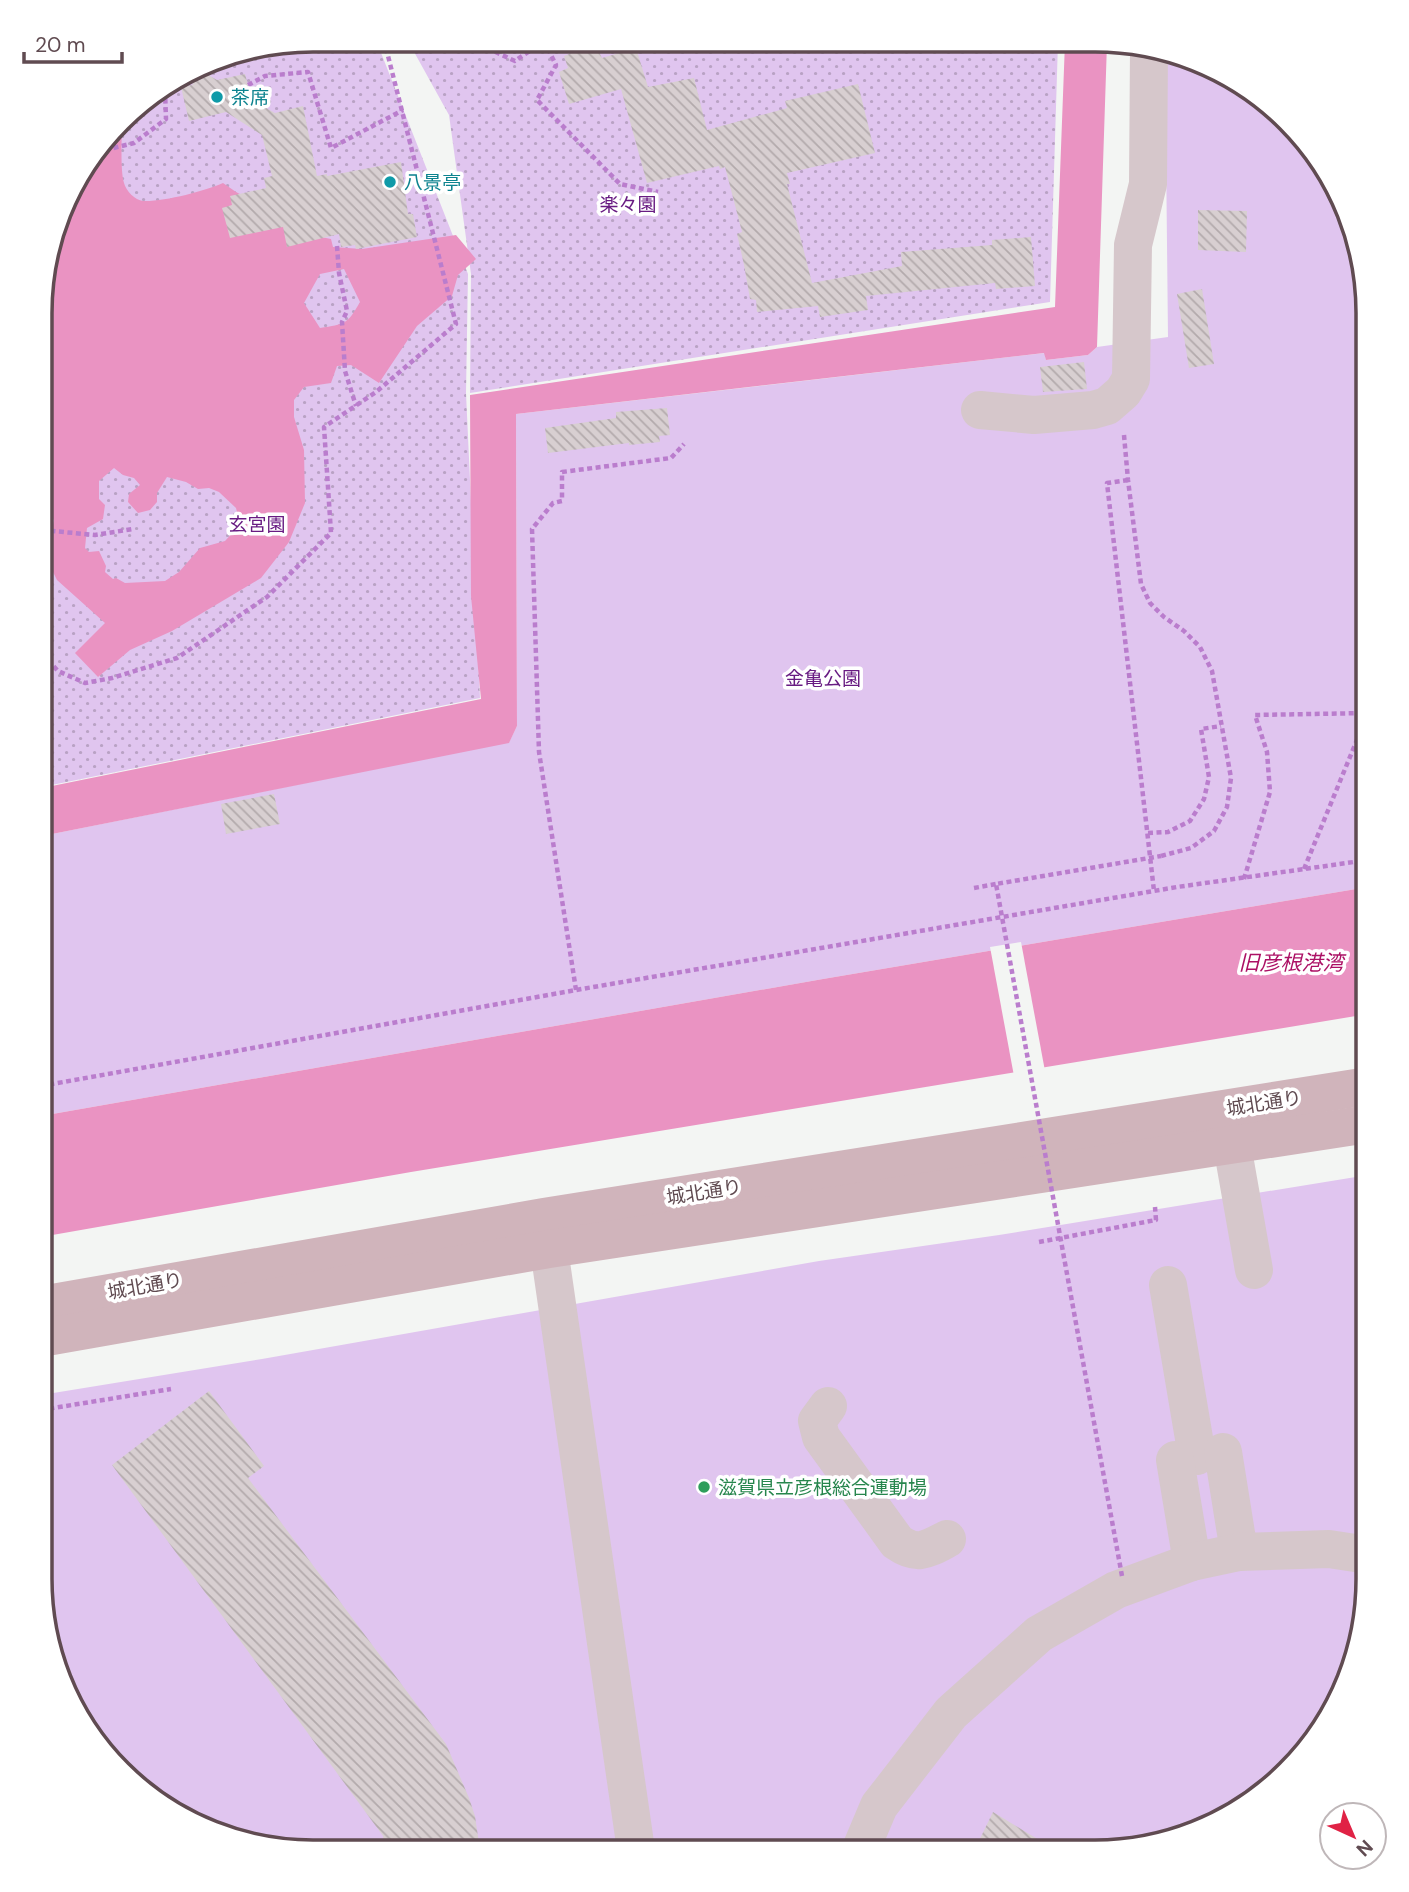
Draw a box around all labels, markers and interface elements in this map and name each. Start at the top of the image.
scale bar [24,21,122,65]
text: 20 m [35,31,86,59]
place label: 茶席 [231,85,269,110]
marker: 茶席 [209,89,225,105]
place label: 八景亭 [404,170,461,195]
marker: 八景亭 [382,174,398,190]
park label: 楽々園 [599,192,657,217]
park label: 玄宮園 [228,512,286,537]
park label: 金亀公園 [785,666,861,691]
water label: 旧彦根港湾 [1239,949,1346,977]
street label: 城北通り [1225,1085,1303,1121]
street label: 城北通り [665,1174,743,1210]
street label: 城北通り [105,1267,185,1305]
place label: 滋賀県立彦根総合運動場 [718,1475,927,1500]
marker: 滋賀県立彦根総合運動場 [696,1479,712,1495]
north arrow [1318,1801,1388,1871]
text: N [1351,1834,1378,1862]

